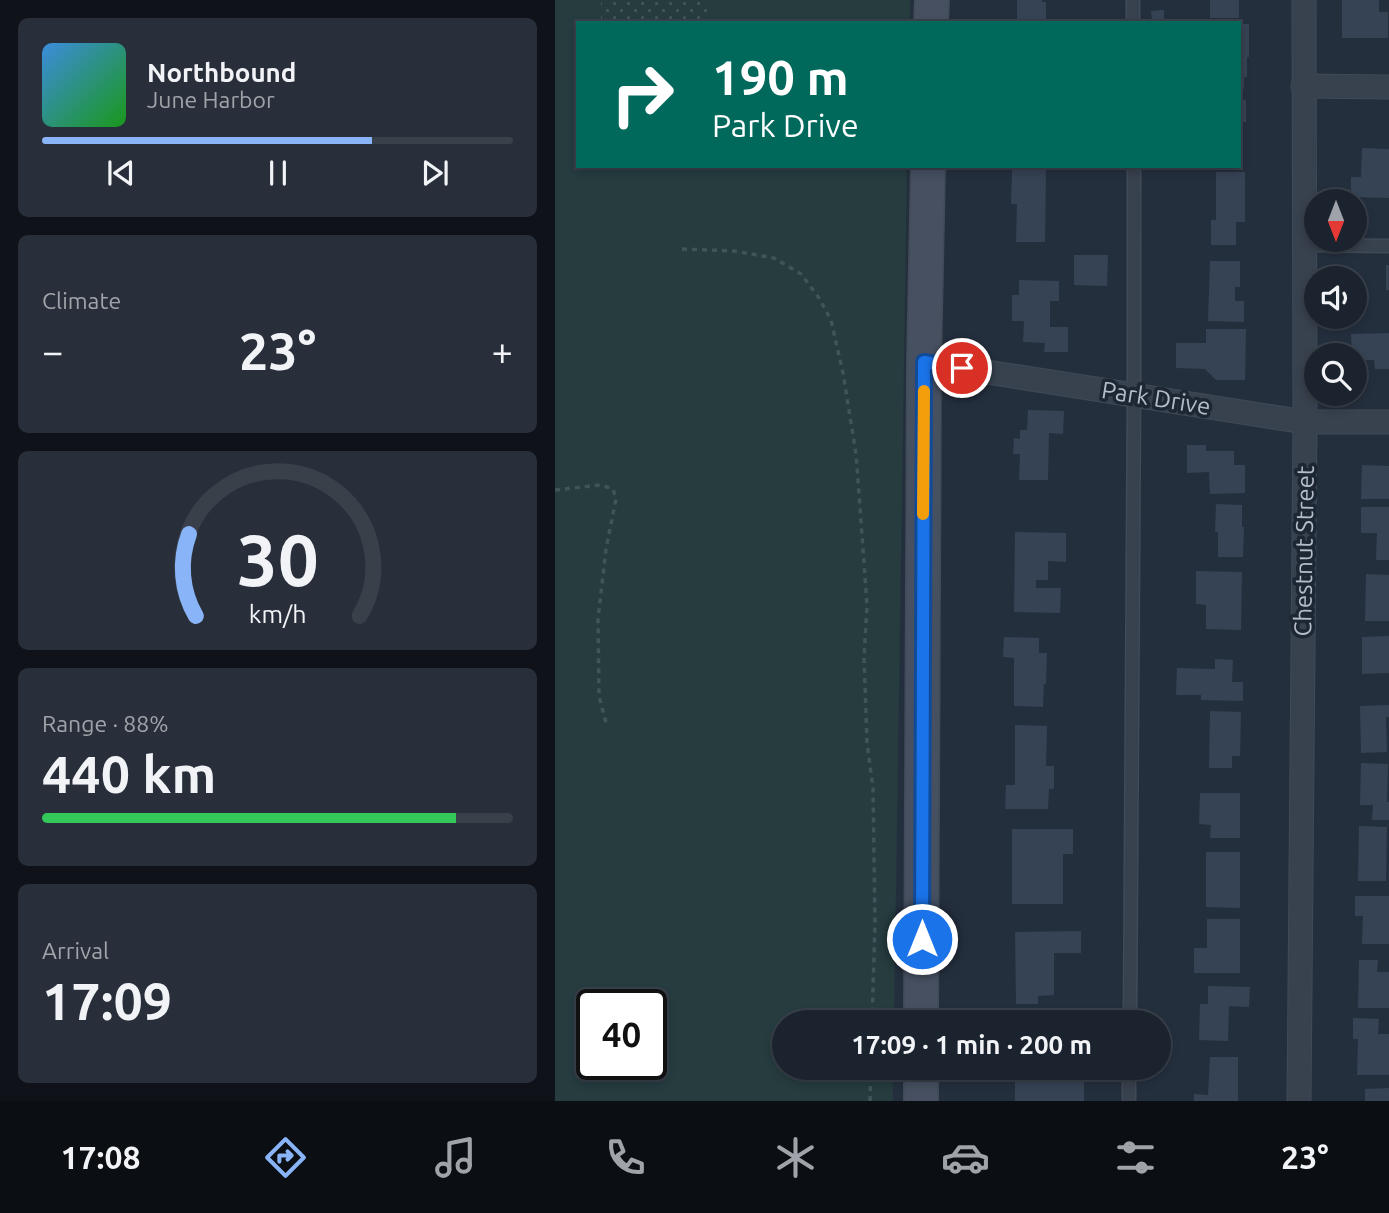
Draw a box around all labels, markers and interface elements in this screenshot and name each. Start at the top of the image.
icon: right [597,49,688,140]
text: 190 m [712,49,849,104]
text: Northbound [147,58,296,87]
text: June Harbor [147,87,275,112]
text: Park Drive [712,107,859,143]
icon: previous [102,154,140,192]
icon: pause [259,154,297,192]
icon: next [416,154,454,192]
north arrow [1304,189,1367,252]
map controls [1304,189,1367,406]
button: sound [1304,266,1367,329]
text: Climate [42,288,121,313]
text: 23° [239,322,316,380]
text: − [42,330,63,372]
text: + [492,330,513,372]
pin [932,338,992,398]
button: search [1304,343,1367,406]
icon: arrive [943,349,981,387]
street label: Park Drive [1100,376,1212,420]
street label: Chestnut Street [1289,465,1319,637]
text: 30 [236,519,319,601]
text: km/h [249,600,306,628]
text: Range · 88% [42,711,169,736]
text: 440 km [42,745,216,803]
position arrow [885,902,959,976]
text: Arrival [42,938,109,963]
text: 17:09 [42,972,172,1030]
speed limit sign: 40 [576,989,667,1080]
text: 17:09 · 1 min · 200 m [851,1030,1092,1059]
icon: directions [261,1133,310,1182]
icon: music [431,1133,480,1182]
icon: phone [601,1133,650,1182]
icon: climate [771,1133,820,1182]
icon: car [941,1133,990,1182]
icon: filters [1111,1133,1160,1182]
text: 17:08 [60,1139,141,1175]
text: 23° [1281,1139,1329,1175]

